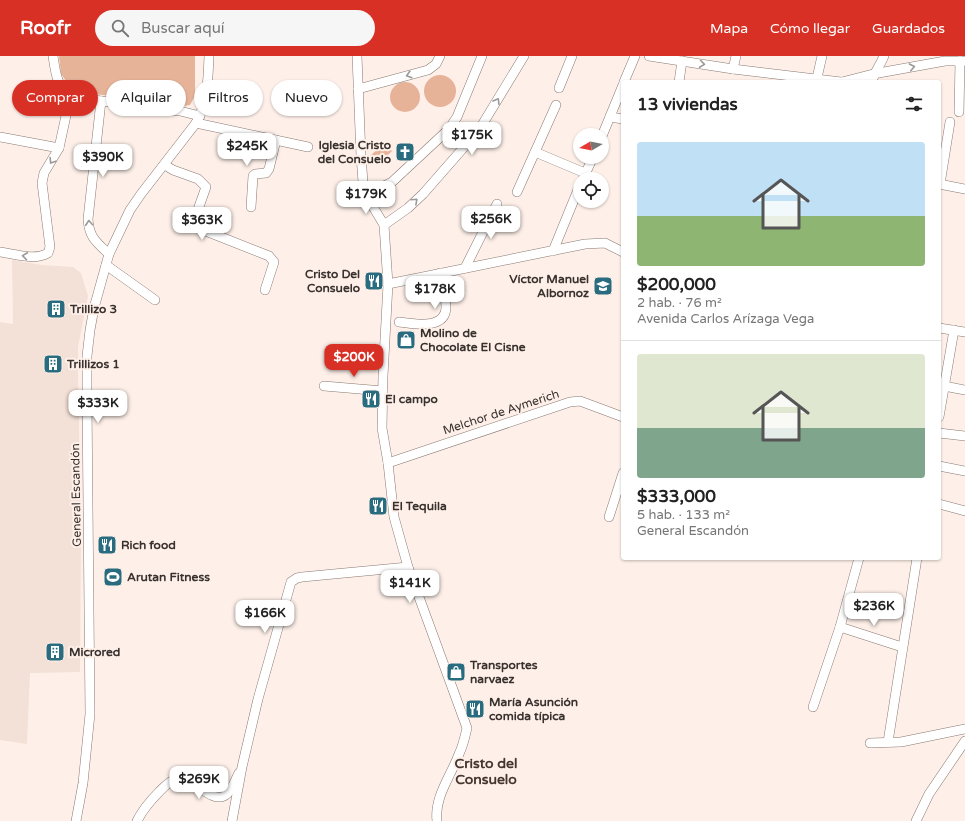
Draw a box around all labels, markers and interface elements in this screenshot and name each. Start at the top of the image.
search box [95,10,375,46]
text: Roofr [20,17,71,39]
icon: search [109,17,131,39]
text: Buscar aquí [141,19,225,37]
text: Mapa [710,20,748,37]
text: Cómo llegar [770,20,850,37]
text: Guardados [872,20,945,37]
one-way arrow [698,59,705,68]
one-way arrow [909,63,915,72]
one-way arrow [406,71,412,79]
chip: Comprar [12,80,98,116]
chip: Alquilar [106,80,186,116]
chip: Filtros [194,80,263,116]
chip: Nuevo [271,80,342,116]
icon: filters [903,93,925,115]
text: 13 viviendas [637,94,738,115]
one-way arrow [492,98,499,105]
pin: $175K [444,122,500,156]
text: $175K [451,127,493,143]
north arrow [573,128,609,164]
map controls [573,128,609,208]
pin: $245K [219,133,275,167]
text: $245K [226,138,268,154]
place label: Iglesia Cristo del Consuelo [318,138,391,166]
church icon: Iglesia Cristo del Consuelo [394,141,416,163]
pin: $390K [75,144,131,178]
text: $390K [82,149,124,165]
one-way arrow [49,157,56,164]
icon: home [745,168,817,240]
button: locate [573,172,609,208]
pin: $179K [338,181,394,215]
text: $179K [345,186,387,202]
one-way arrow [410,199,418,206]
pin: $256K [463,206,519,240]
pin: $363K [174,207,230,241]
text: $256K [470,211,512,227]
text: $363K [181,212,223,228]
one-way arrow [84,220,93,226]
one-way arrow [22,252,28,261]
place label: Cristo Del Consuelo [305,267,360,295]
restaurant icon: Cristo Del Consuelo [363,270,385,292]
place label: Víctor Manuel Albornoz [509,272,589,300]
text: $200,000 [637,274,716,295]
school or university icon: Víctor Manuel Albornoz [592,275,614,297]
pin: $178K [407,276,463,310]
text: $178K [414,281,456,297]
text: 2 hab. · 76 m² [637,295,722,311]
building icon: Trillizo 3 [45,298,67,320]
place label: Trillizo 3 [69,302,117,316]
text: Avenida Carlos Arízaga Vega [637,311,814,327]
place label: Molino de Chocolate El Cisne [420,326,526,354]
shop icon: Molino de Chocolate El Cisne [395,329,417,351]
pin: $200K [326,344,382,378]
text: $200K [333,349,375,365]
building icon: Trillizos 1 [42,353,64,375]
place label: Trillizos 1 [66,357,120,371]
icon: home [745,380,817,452]
street label: Melchor de Aymerich [441,387,561,437]
restaurant icon: El campo [360,388,382,410]
pin: $333K [70,390,126,424]
place label: El campo [385,392,438,407]
text: $333K [77,395,119,411]
street label: General Escandón [68,443,84,547]
text: $333,000 [637,486,716,507]
restaurant icon: El Tequila [367,495,389,517]
place label: El Tequila [392,499,447,514]
text: 5 hab. · 133 m² [637,507,730,523]
text: General Escandón [637,523,749,539]
restaurant icon: Rich food [96,534,118,556]
place label: Rich food [121,538,176,552]
sports icon: Arutan Fitness [102,566,124,588]
place label: Arutan Fitness [127,570,210,584]
pin: $141K [382,570,438,604]
text: $141K [389,575,431,591]
pin: $236K [846,593,902,627]
text: $236K [853,598,895,614]
pin: $166K [237,600,293,634]
text: $166K [244,605,286,621]
building icon: Microred [44,641,66,663]
place label: Microred [69,645,120,659]
place label: Transportes narvaez [469,658,538,686]
shop icon: Transportes narvaez [445,661,467,683]
place label: María Asunción comida típica [489,695,578,724]
restaurant icon: María Asunción comida típica [464,698,486,720]
district label: Cristo del Consuelo [455,755,517,788]
pin: $269K [171,766,227,800]
text: $269K [178,771,220,787]

